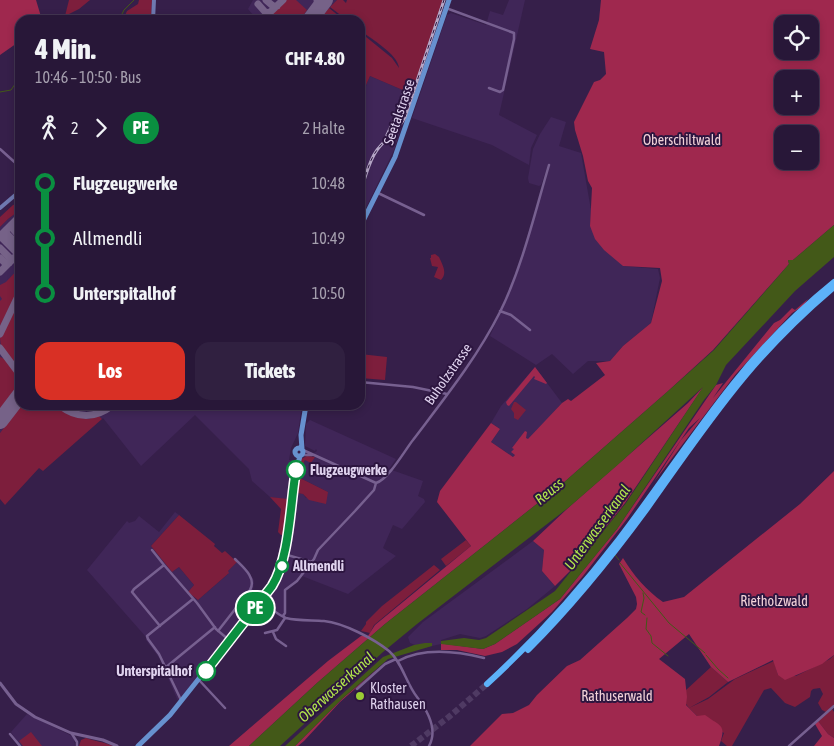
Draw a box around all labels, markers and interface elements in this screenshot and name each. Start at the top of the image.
map controls [774,15,819,170]
button: locate [774,15,819,60]
text: 4 Min. [35,33,96,65]
text: CHF 4.80 [285,47,345,69]
text: 10:46 – 10:50 · Bus [35,68,141,86]
button: + [774,70,819,115]
street label: Seetalstrasse [380,77,418,147]
icon: walk [35,114,63,142]
icon: forward [87,114,115,142]
text: PE [133,117,149,138]
text: 2 [71,119,79,137]
text: 2 Halte [303,119,345,137]
button: − [774,125,819,170]
park label: Oberschiltwald [643,132,721,148]
text: Flugzeugwerke [73,172,178,194]
text: 10:48 [312,174,345,192]
text: Allmendli [73,227,142,249]
text: 10:49 [312,229,345,247]
text: Unterspitalhof [73,282,176,304]
text: 10:50 [312,284,345,302]
street label: Buholzstrasse [421,340,475,408]
button: Los [35,342,185,400]
button: Tickets [195,342,345,400]
marker: Flugzeugwerke [286,460,306,480]
place label: Flugzeugwerke [310,462,387,478]
water label: Reuss [531,474,567,508]
water label: Unterwasserkanal [561,481,633,573]
place label: Allmendli [292,558,344,574]
marker: Allmendli [275,559,289,573]
line badge: PE [232,592,278,624]
park label: Rietholzwald [740,593,808,609]
text: PE [247,597,263,618]
water label: Oberwasserkanal [295,648,377,726]
marker: Unterspitalhof [196,661,216,681]
place label: Unterspitalhof [116,663,192,679]
place label: Kloster Rathausen [370,680,426,712]
park label: Rathuserwald [581,688,653,704]
marker: Kloster Rathausen [354,690,366,702]

